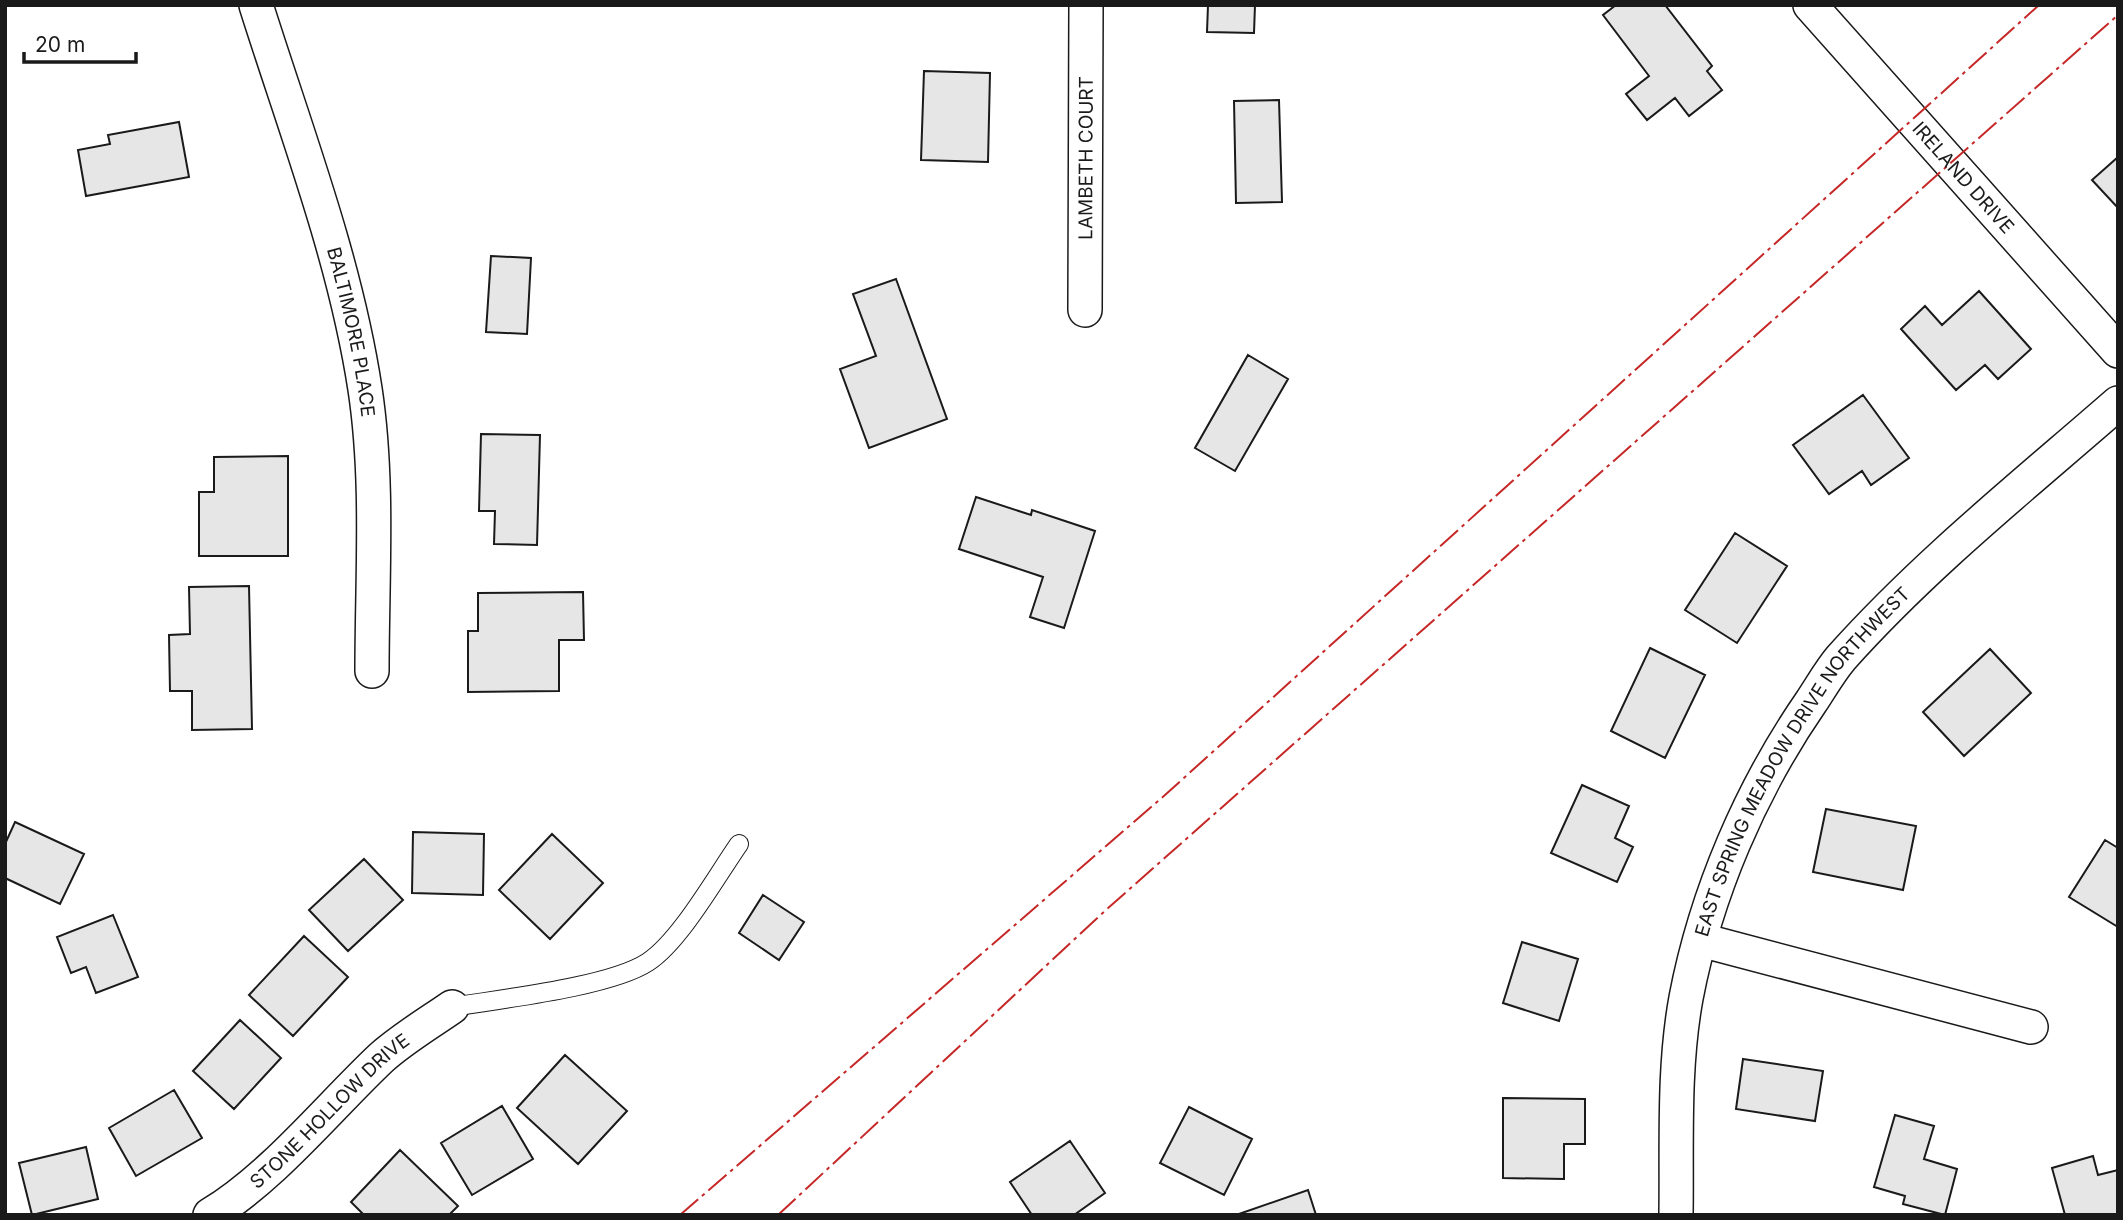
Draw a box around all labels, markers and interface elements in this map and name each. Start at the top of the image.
scale bar [24,21,136,65]
text: 20 m [35,32,85,57]
street label: LAMBETH COURT [1074,76,1098,240]
street label: IRELAND DRIVE [1908,117,2019,238]
street label: BALTIMORE PLACE [322,244,380,418]
street label: EAST SPRING MEADOW DRIVE NORTHWEST [1690,582,1915,939]
street label: STONE HOLLOW DRIVE [245,1029,414,1194]

